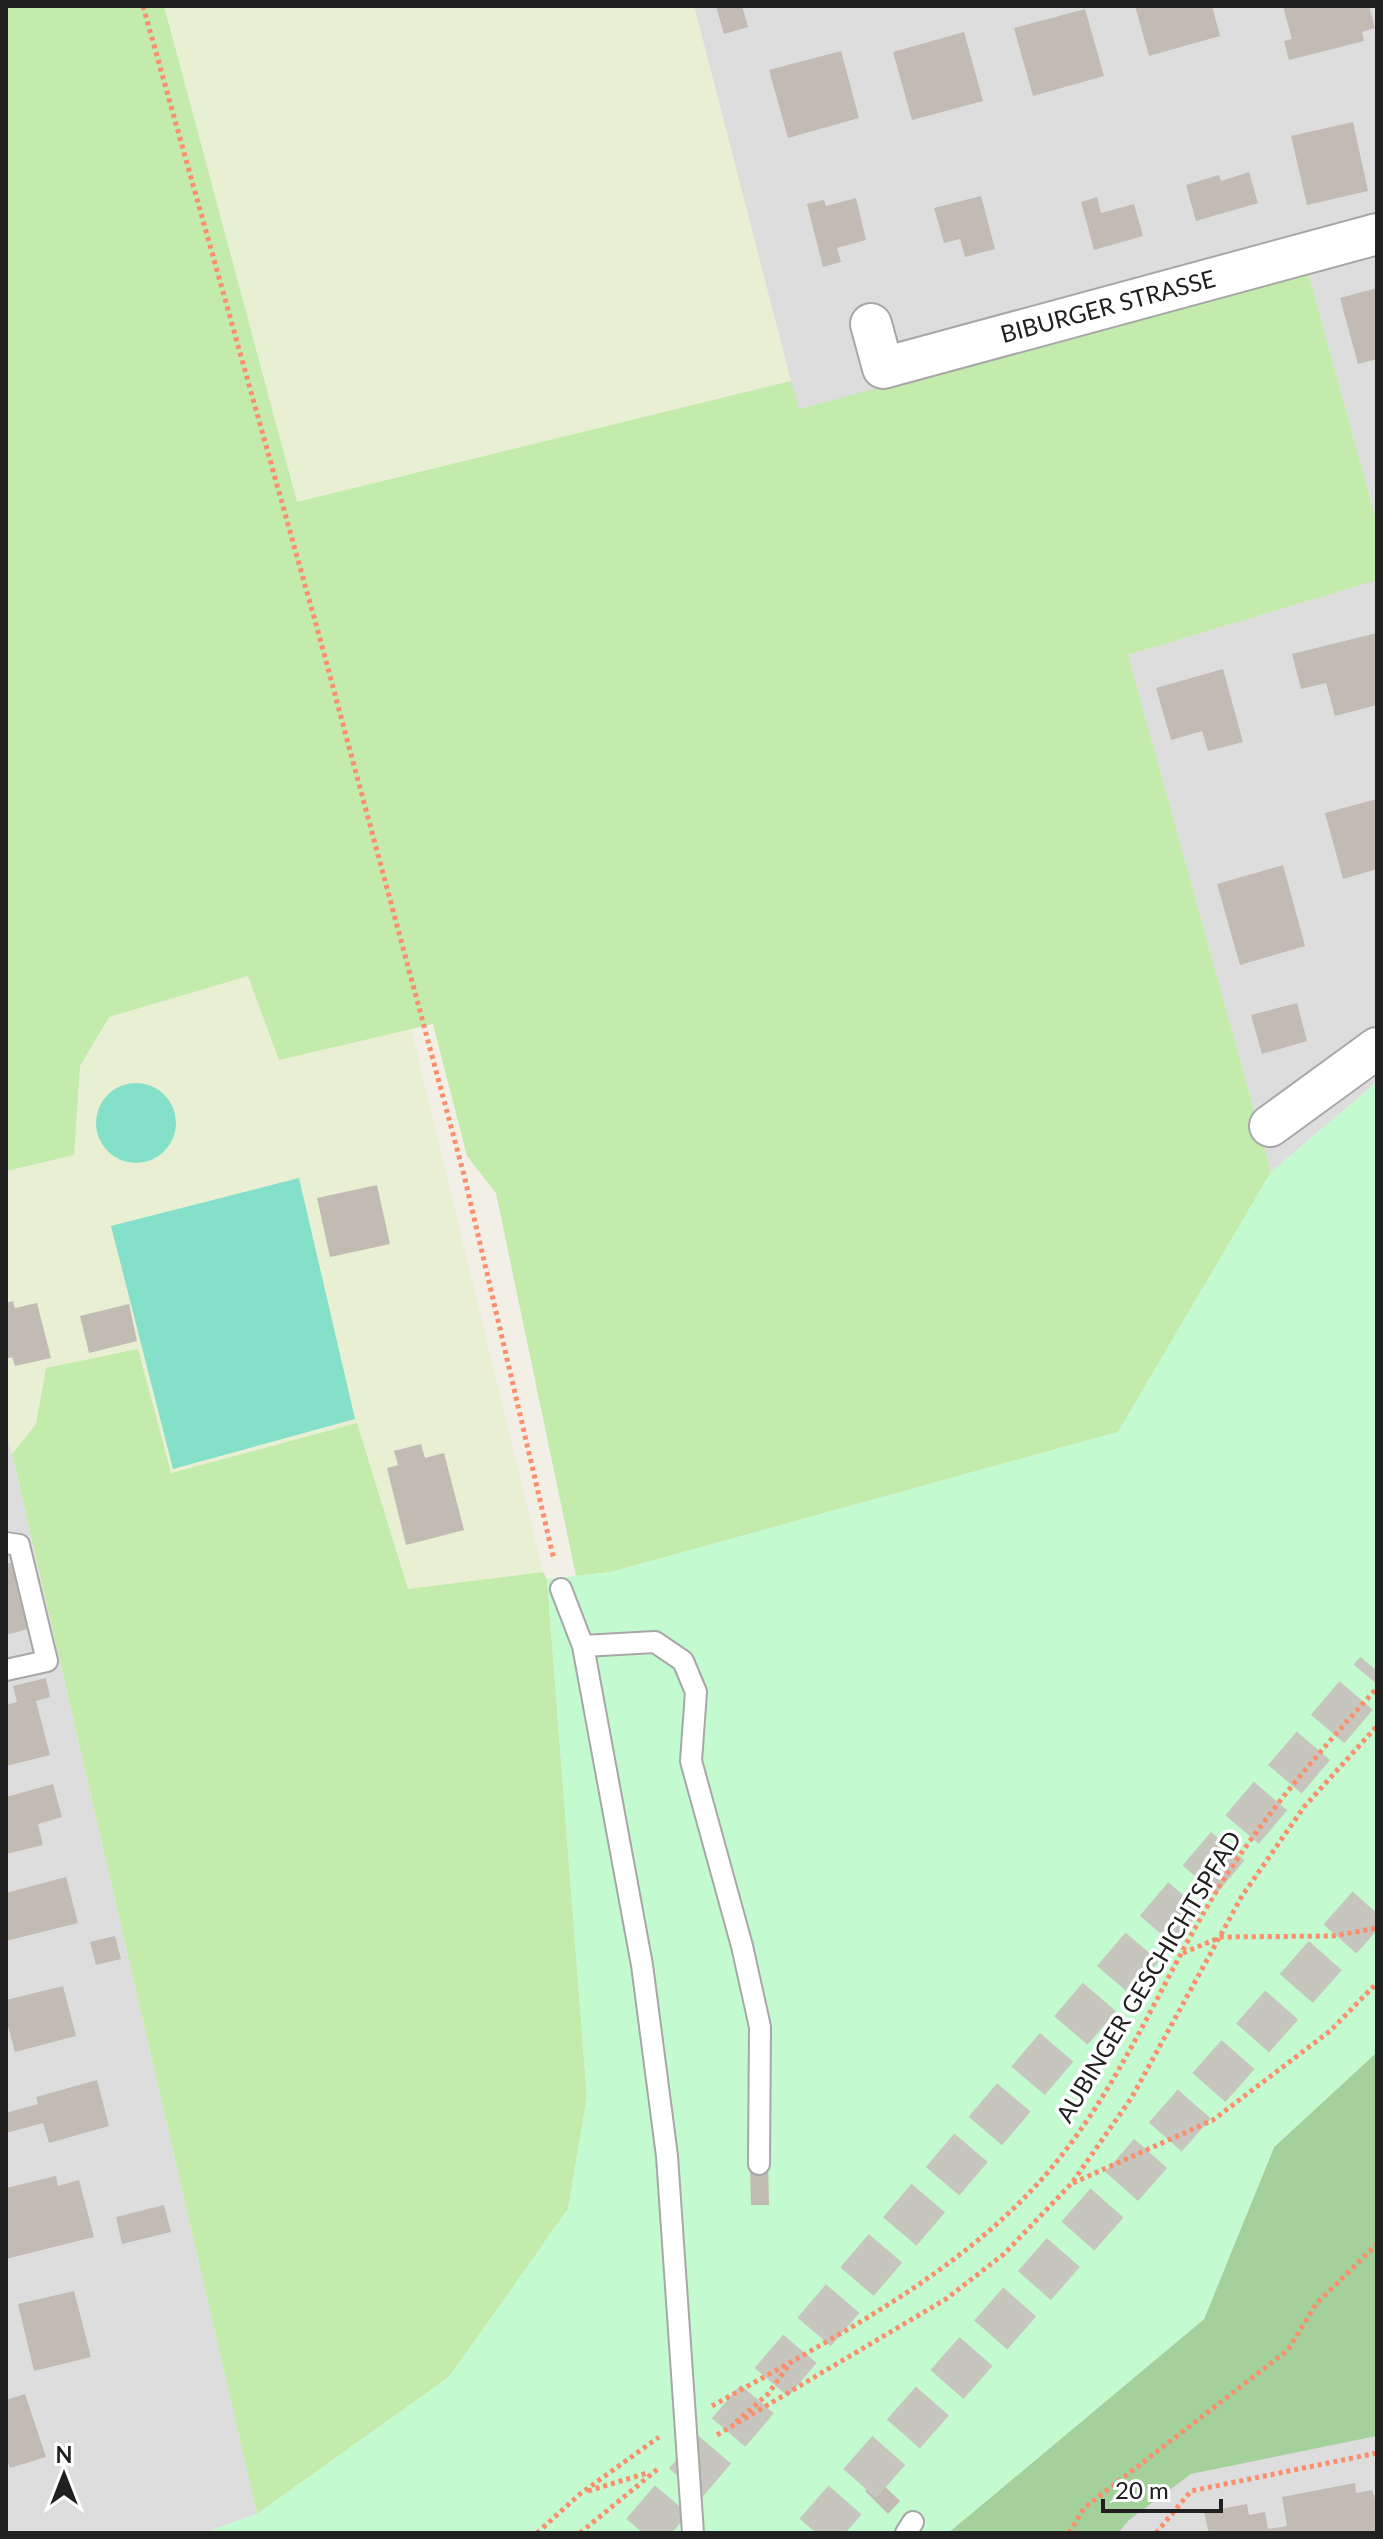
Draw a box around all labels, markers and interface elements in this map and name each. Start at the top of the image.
street label: BIBURGER STRASSE [997,263,1218,348]
street label: AUBINGER GESCHICHTSPFAD [1049,1825,1246,2127]
north arrow [24,2435,104,2515]
text: N [56,2441,72,2468]
scale bar [1103,2463,1221,2513]
text: 20 m [1115,2475,1169,2504]

